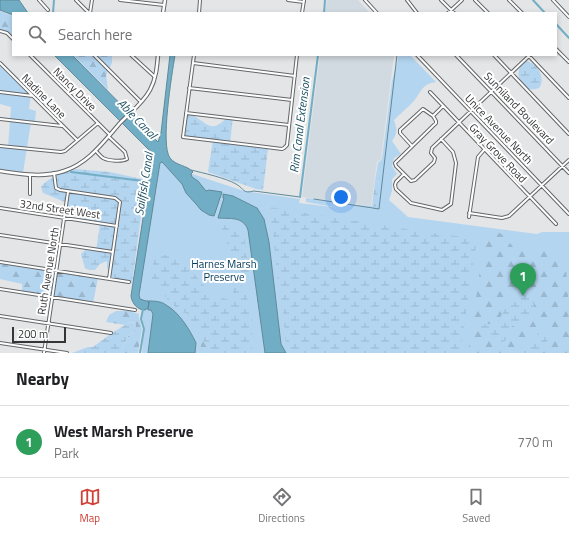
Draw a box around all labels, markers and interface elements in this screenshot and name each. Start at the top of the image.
search box [12,12,557,56]
icon: search [26,23,48,45]
text: Search here [58,23,132,46]
street label: Nancy Drive [50,64,101,115]
street label: Sunniland Boulevard [480,68,558,148]
street label: Nadine Lane [18,70,70,122]
water label: Rim Canal Extension [284,75,315,174]
street label: Unice Avenue North [461,90,537,168]
water label: Able Canal [113,94,163,144]
street label: Gray Grove Road [466,120,531,186]
water label: Sailfish Canal [129,150,158,217]
your location [331,187,351,207]
street label: 32nd Street West [19,195,101,223]
street label: Ruth Avenue North [33,226,63,316]
park label: Harnes Marsh Preserve [191,256,257,285]
pin: 1 [510,263,536,296]
scale bar [12,325,66,344]
text: 200 m [18,326,48,342]
text: Nearby [16,366,69,392]
text: West Marsh Preserve [54,420,193,443]
text: 1 [25,432,33,452]
text: 770 m [517,432,553,452]
text: Park [54,443,79,463]
tab: Map [79,486,101,526]
tab: Directions [258,486,305,526]
tab: Saved [462,486,490,526]

